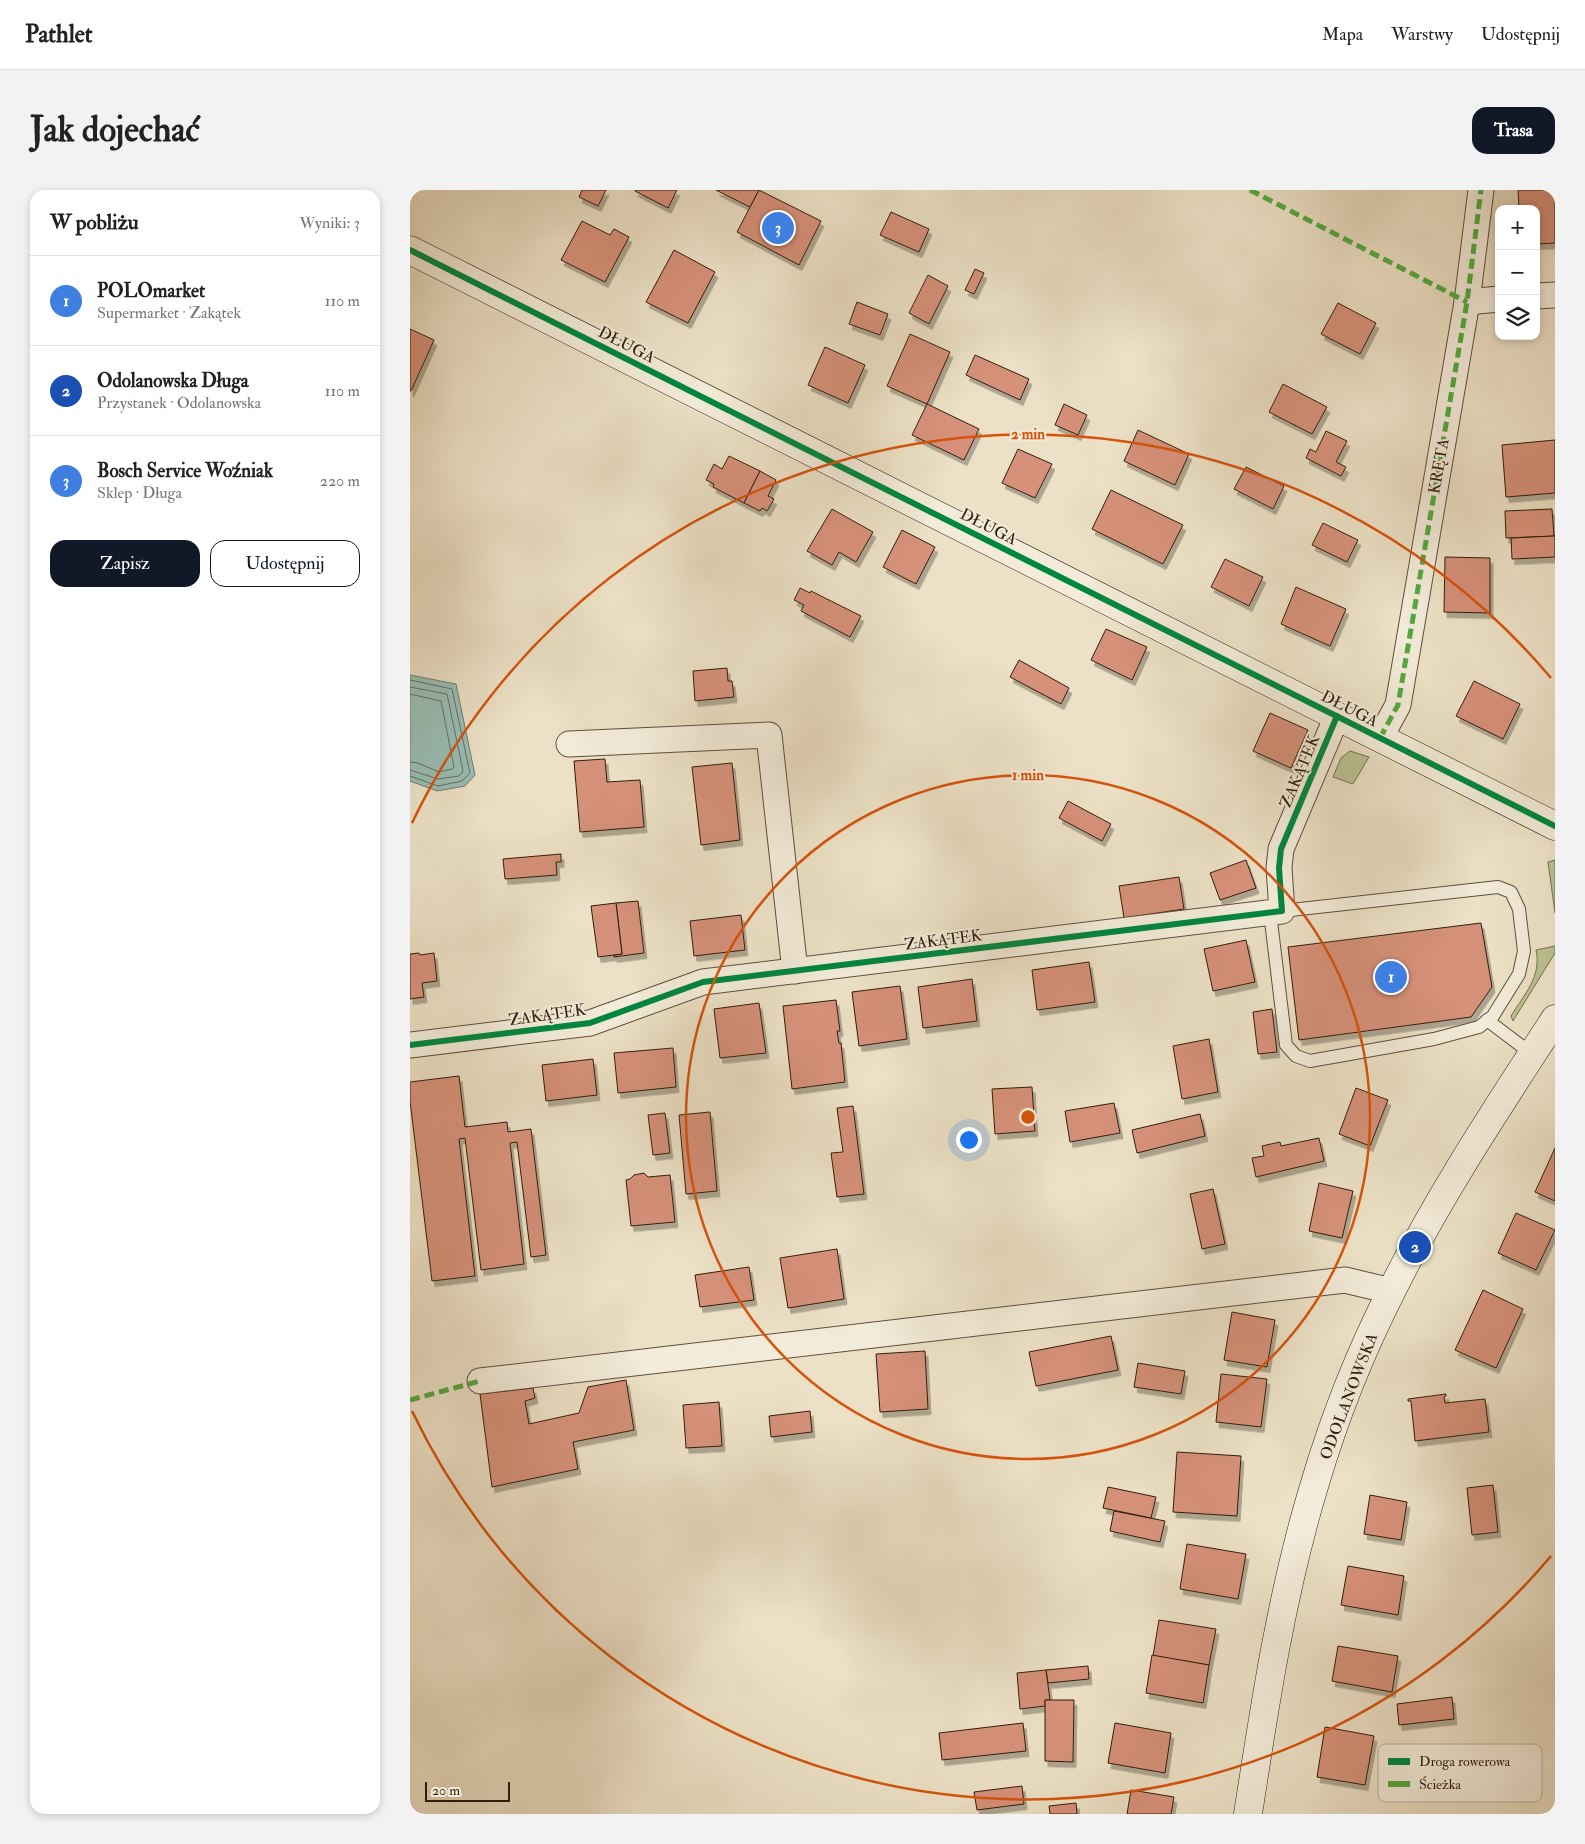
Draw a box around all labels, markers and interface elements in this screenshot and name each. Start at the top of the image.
text: Pathlet [25,19,93,50]
text: Mapa [1322,23,1363,46]
text: Warstwy [1391,23,1453,46]
text: Udostępnij [1481,23,1560,46]
button: Trasa [1472,107,1555,154]
text: Jak dojechać [30,108,200,152]
map controls [1495,205,1540,340]
button: + [1495,205,1540,250]
text: W pobliżu [50,209,139,236]
pin: 3 [762,209,794,247]
text: Wyniki: 3 [299,213,360,233]
button: − [1495,250,1540,295]
text: POLOmarket [97,279,205,303]
text: 1 [63,291,69,311]
text: 110 m [325,291,360,311]
button: layers [1495,295,1540,340]
text: Supermarket · Zakątek [97,303,241,323]
street label: DŁUGA [595,322,658,368]
text: Odolanowska Długa [97,369,249,393]
text: 2 [62,381,70,401]
text: 110 m [325,381,360,401]
text: Przystanek · Odolanowska [97,393,261,413]
text: 2 min [1011,425,1045,444]
street label: KRĘTA [1424,437,1454,495]
text: Bosch Service Woźniak [97,459,273,483]
text: 3 [63,471,69,491]
text: 220 m [320,471,360,491]
text: Sklep · Długa [97,483,182,503]
street label: DŁUGA [957,504,1020,550]
button: Zapisz [50,540,200,587]
button: Udostępnij [210,540,360,587]
street label: DŁUGA [1318,686,1381,732]
street label: ZAKĄTEK [1276,731,1325,811]
text: 1 min [1012,766,1044,785]
street label: ZAKĄTEK [903,925,984,955]
pin: 1 [1375,958,1407,996]
street label: ZAKĄTEK [507,1000,588,1030]
centre of rings [1019,1108,1037,1126]
your location [956,1127,982,1153]
pin: 2 [1399,1228,1431,1266]
street label: ODOLANOWSKA [1316,1330,1382,1463]
legend [1378,1744,1542,1802]
text: Droga rowerowa [1419,1753,1511,1770]
text: Ścieżka [1419,1776,1461,1793]
scale bar [425,1779,510,1802]
text: 20 m [432,1782,460,1799]

